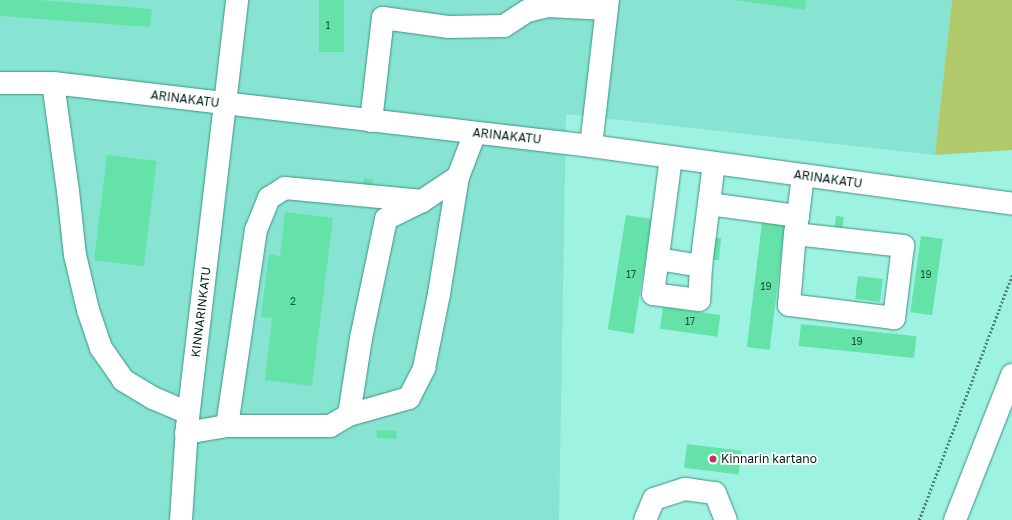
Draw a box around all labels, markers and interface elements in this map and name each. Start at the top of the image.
house number: 1 [326,20,330,32]
street label: ARINAKATU [150,88,220,110]
street label: ARINAKATU [472,125,542,147]
street label: ARINAKATU [793,167,863,191]
street label: KINNARINKATU [188,266,214,358]
house number: 17 [626,269,636,281]
house number: 19 [921,269,931,281]
house number: 19 [761,281,771,293]
house number: 2 [290,296,296,308]
house number: 17 [685,316,695,328]
house number: 19 [852,336,862,348]
place label: Kinnarin kartano [721,452,817,466]
marker: Kinnarin kartano [708,454,718,464]

